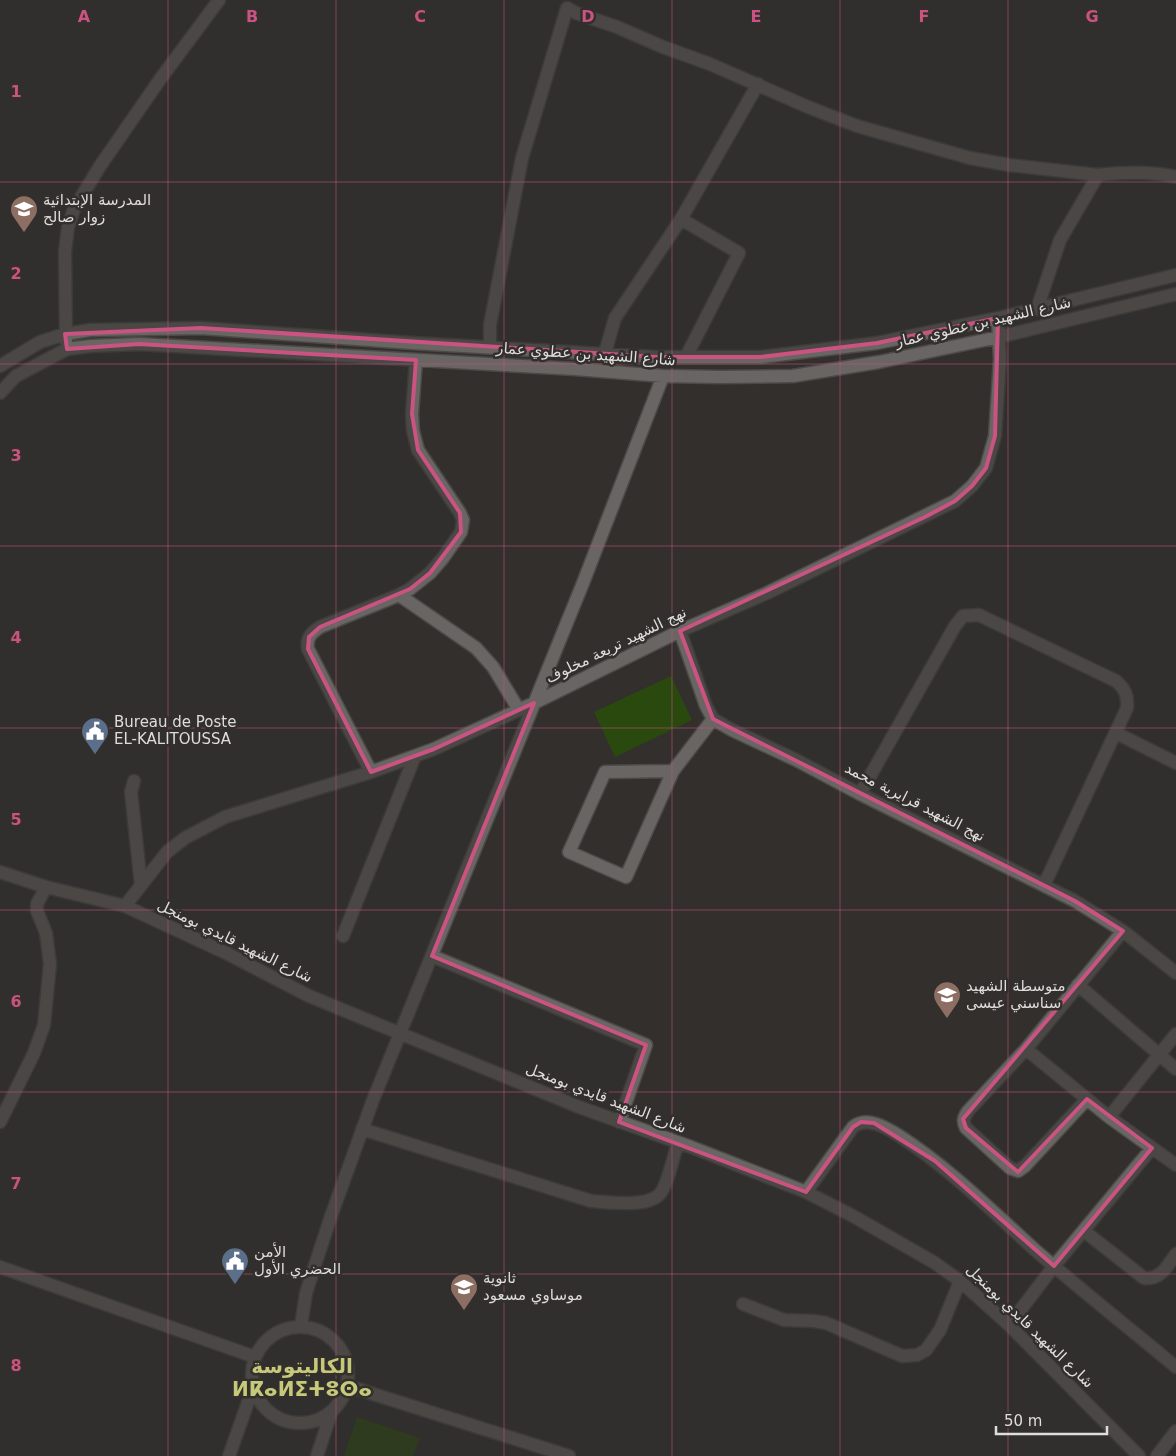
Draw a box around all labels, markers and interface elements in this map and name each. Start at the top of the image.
text: A [78,7,91,26]
text: B [246,7,258,26]
text: C [414,7,426,26]
text: D [581,7,595,26]
text: E [751,7,761,26]
text: F [919,7,929,26]
text: G [1085,7,1099,26]
text: 1 [10,82,22,101]
place label: المدرسة الإبتدائية زوار صالح [43,191,151,226]
school or university icon: المدرسة الإبتدائية زوار صالح [9,194,39,233]
text: 2 [10,264,22,283]
street label: شارع الشهيد بن عطوي عمار [892,293,1073,352]
street label: شارع الشهيد بن عطوي عمار [495,339,676,370]
text: 3 [10,446,22,465]
street label: نهج الشهيد تريعة مخلوف [543,603,689,687]
text: 4 [10,628,22,647]
place label: Bureau de Poste EL-KALITOUSSA [114,713,236,748]
public building icon: Bureau de Poste EL-KALITOUSSA [80,716,110,755]
street label: نهج الشهيد قرايرية محمد [842,759,988,845]
text: 5 [10,810,22,829]
street label: شارع الشهيد قايدي بومنجل [154,896,315,987]
place label: متوسطة الشهيد سناسني عيسى [966,977,1065,1013]
school or university icon: متوسطة الشهيد سناسني عيسى [932,980,962,1019]
text: 6 [10,992,22,1011]
street label: شارع الشهيد قايدي بومنجل [523,1059,689,1138]
text: 7 [10,1174,22,1193]
place label: الأمن الحضري الأول [254,1242,341,1279]
public building icon: الأمن الحضري الأول [220,1246,250,1285]
street label: شارع الشهيد قايدي بومنجل [962,1260,1097,1392]
place label: ثانوية موساوي مسعود [483,1269,583,1305]
school or university icon: ثانوية موساوي مسعود [449,1272,479,1311]
district label: الكاليتوسة ⵍⴽⴰⵍⵉⵜⵓⵙⴰ [232,1354,372,1401]
text: 8 [10,1356,22,1375]
scale bar [996,1404,1107,1436]
text: 50 m [1004,1412,1042,1430]

